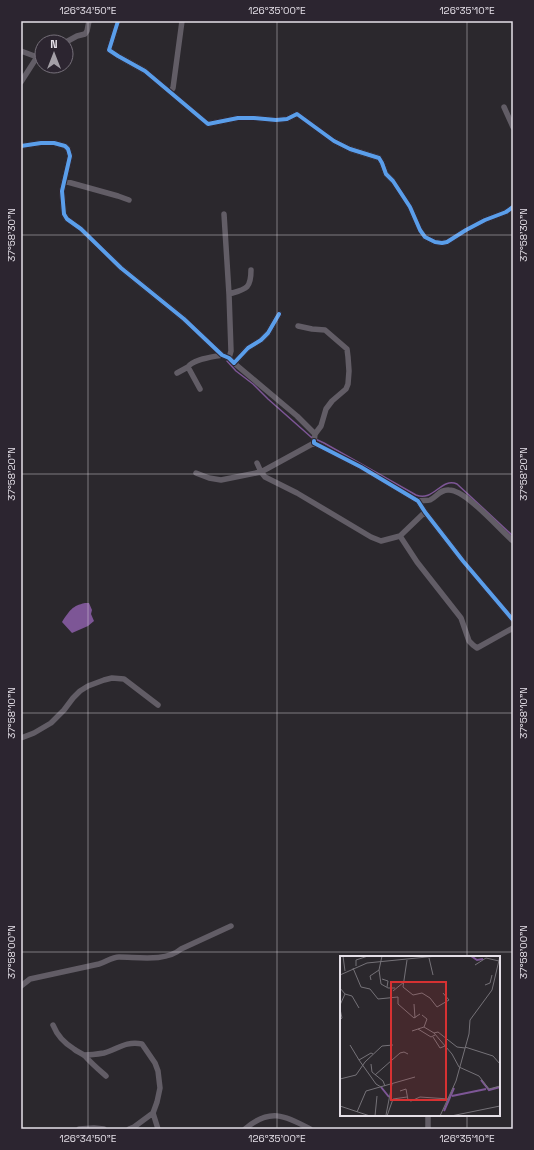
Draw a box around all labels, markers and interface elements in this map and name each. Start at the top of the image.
text: 126°34'50"E [60,4,117,17]
text: 126°35'00"E [248,4,306,17]
text: 126°35'10"E [439,4,495,17]
north arrow [34,34,74,74]
text: N [50,37,58,51]
text: 37°58'30"N [5,208,18,262]
text: 37°58'30"N [517,208,530,262]
text: 37°58'20"N [5,447,18,501]
text: 37°58'20"N [517,447,530,501]
text: 37°58'10"N [5,687,18,739]
text: 37°58'10"N [517,687,530,739]
text: 37°58'00"N [5,925,18,979]
text: 37°58'00"N [517,925,530,979]
inset map [340,956,500,1116]
text: 126°34'50"E [60,1132,117,1145]
text: 126°35'00"E [248,1132,306,1145]
text: 126°35'10"E [439,1132,495,1145]

